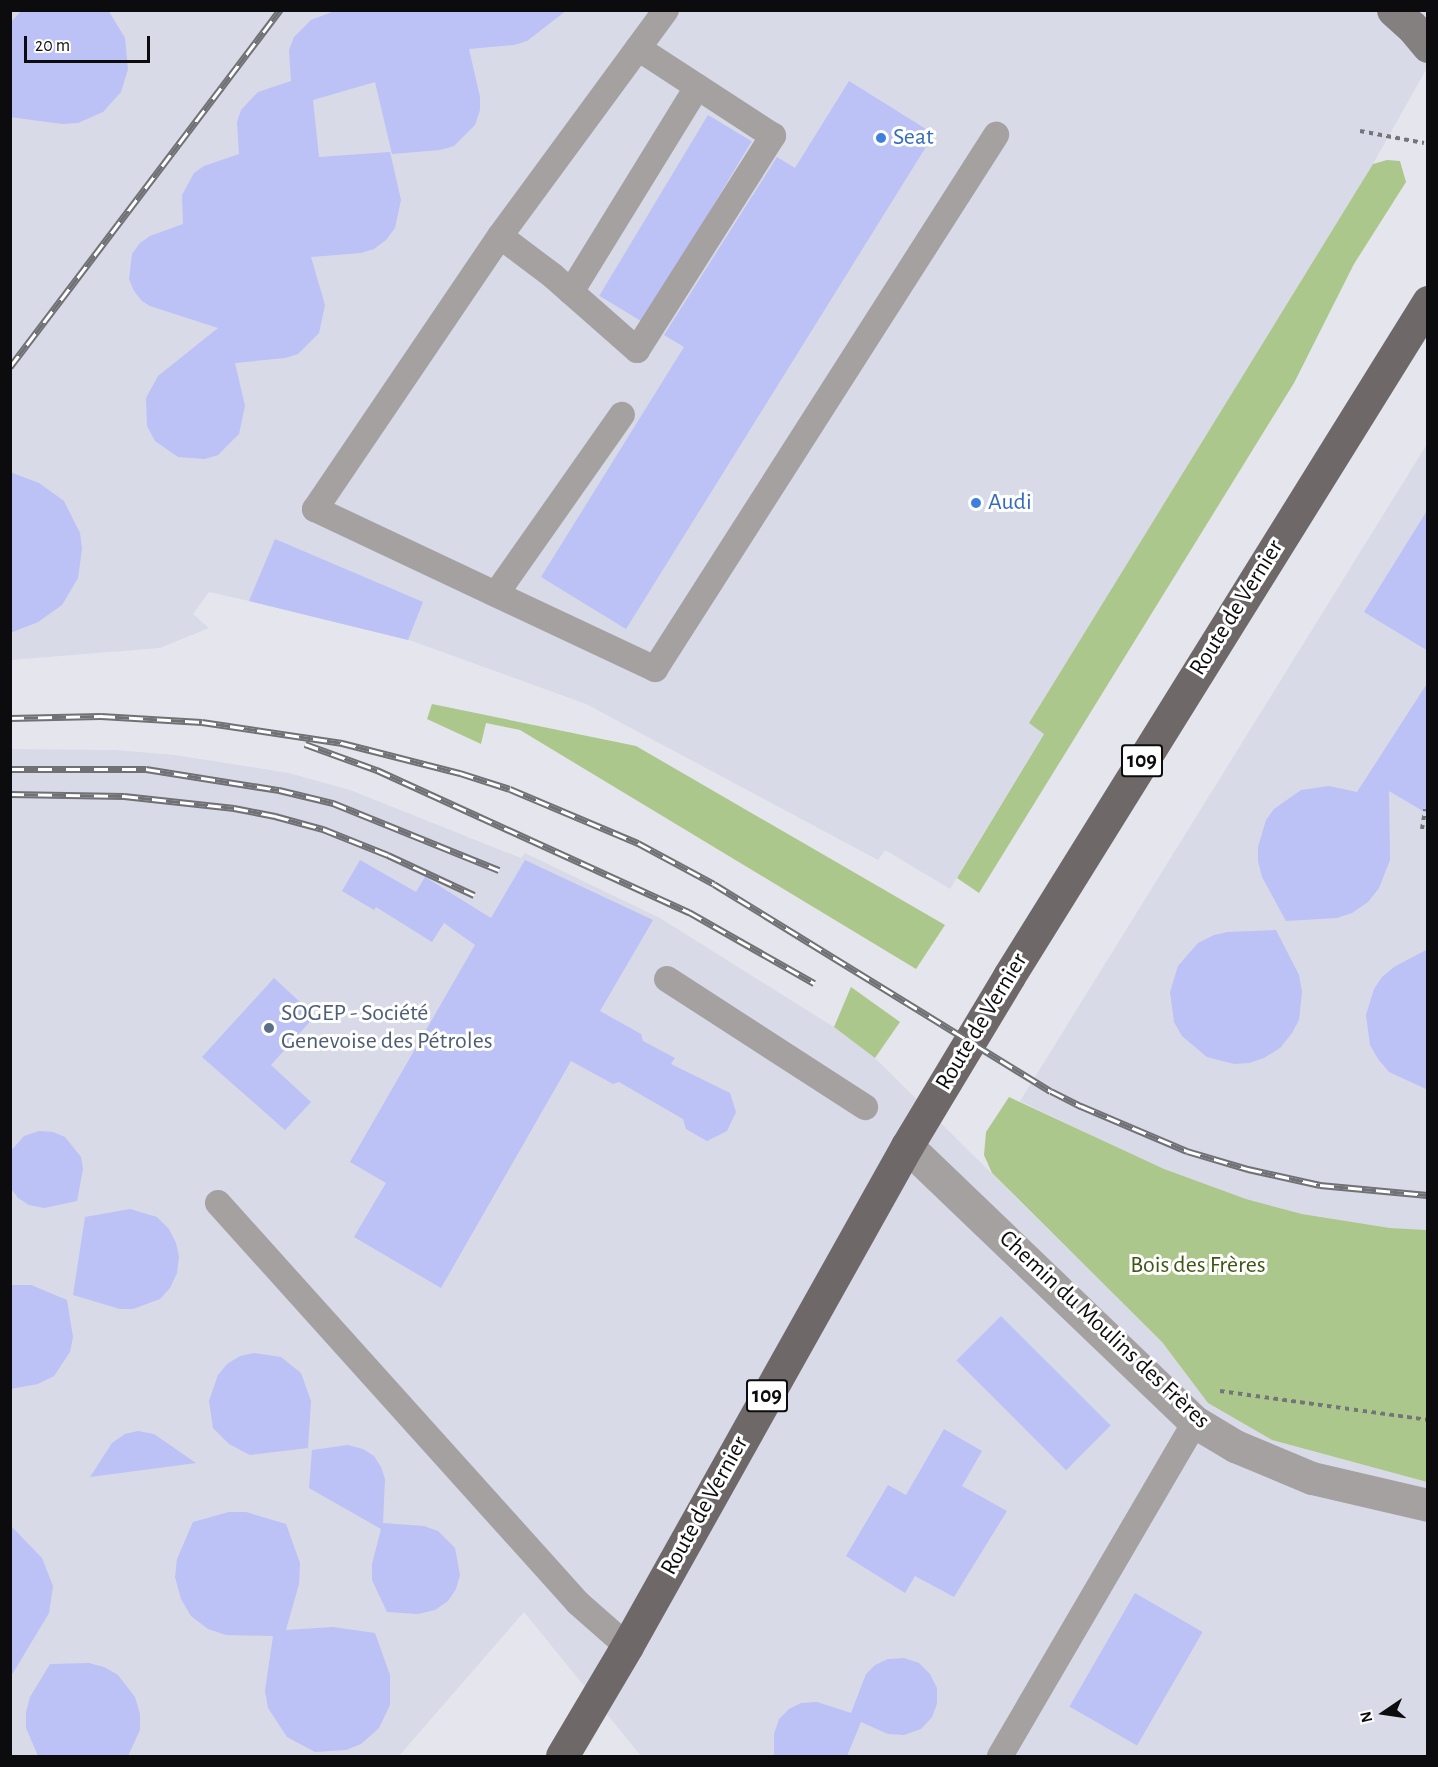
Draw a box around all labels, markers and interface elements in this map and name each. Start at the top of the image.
scale bar [27,24,153,62]
text: 20 m [35,37,70,55]
place label: Seat [893,124,934,152]
marker: Seat [874,131,888,145]
place label: Audi [988,489,1032,517]
marker: Audi [969,496,983,510]
street label: Route de Vernier [1184,535,1290,681]
road number: 109 [1120,742,1164,780]
street label: Route de Vernier [930,948,1034,1096]
place label: SOGEP - Société Genevoise des Pétroles [281,1000,493,1056]
marker: SOGEP - Société Genevoise des Pétroles [262,1021,276,1035]
street label: Chemin du Moulins des Frères [993,1225,1215,1435]
park label: Bois des Frères [1130,1252,1266,1280]
road number: 109 [744,1377,789,1415]
street label: Route de Vernier [655,1431,755,1581]
north arrow [1354,1683,1414,1743]
text: N [1357,1710,1376,1724]

